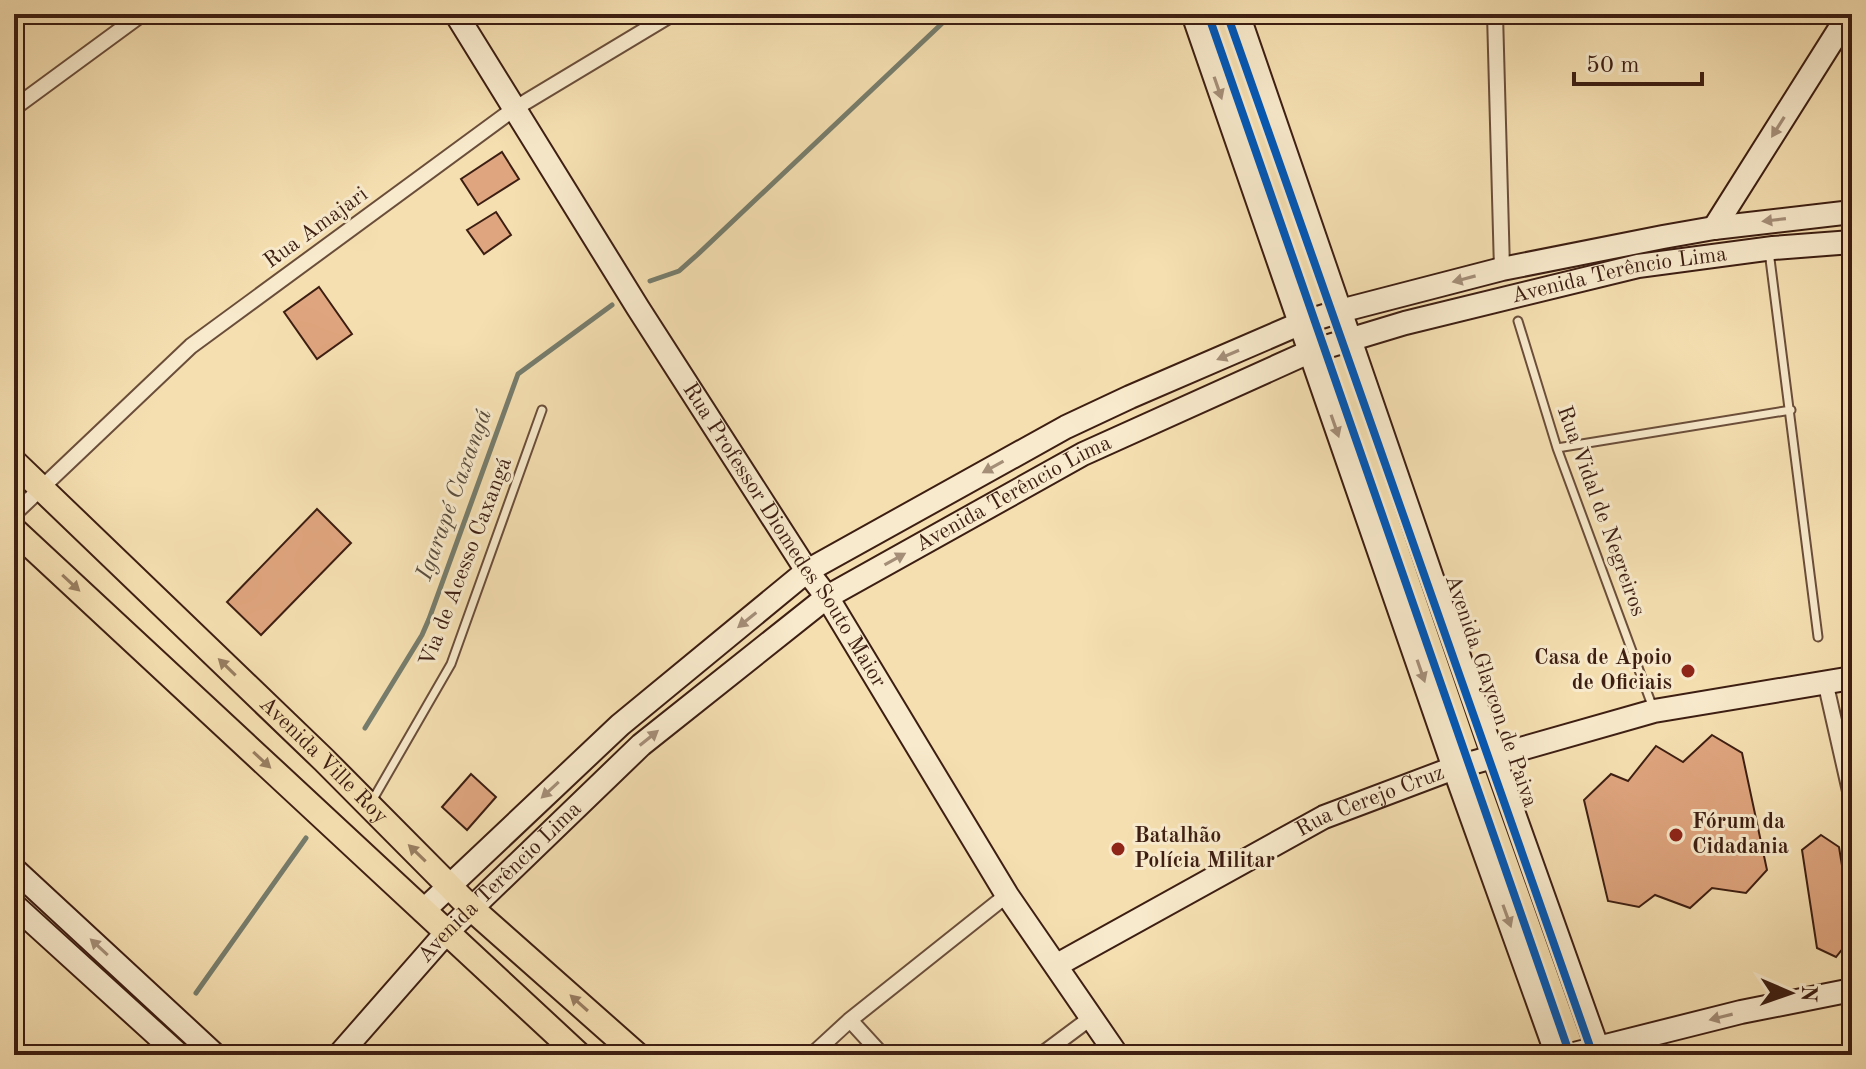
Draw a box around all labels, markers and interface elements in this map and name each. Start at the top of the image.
scale bar [1574,36,1702,86]
text: 50 m [1586,54,1640,78]
one-way arrow [1213,76,1225,100]
one-way arrow [1771,116,1785,138]
street label: Rua Amajari [260,183,372,273]
one-way arrow [1762,214,1787,227]
street label: Avenida Terêncio Lima [1509,243,1728,308]
one-way arrow [1452,274,1477,286]
one-way arrow [1216,349,1240,362]
street label: Rua Professor Diomedes Souto Maior [678,379,890,691]
street label: Rua Vidal de Negreiros [1553,403,1649,619]
water label: Igarapé Caxangá [413,406,497,585]
one-way arrow [1329,414,1341,438]
street label: Avenida Terêncio Lima [912,432,1115,556]
street label: Via de Acesso Caxangá [416,454,516,670]
one-way arrow [982,461,1005,474]
one-way arrow [883,552,906,566]
street label: Avenida Glaycon de Paiva [1441,572,1541,810]
one-way arrow [62,574,81,592]
one-way arrow [737,611,757,628]
place label: Casa de Apoio de Oficiais [1534,647,1672,694]
one-way arrow [218,658,237,677]
one-way arrow [1415,660,1427,684]
marker: Casa de Apoio de Oficiais [1679,662,1697,680]
street label: Avenida Ville Roy [255,693,392,829]
one-way arrow [639,730,659,747]
one-way arrow [252,750,271,768]
street label: Rua Cerejo Cruz [1292,762,1447,841]
one-way arrow [541,781,560,799]
street label: Avenida Terêncio Lima [414,798,586,967]
place label: Fórum da Cidadania [1692,811,1789,858]
place label: Batalhão Polícia Militar [1134,825,1275,872]
marker: Fórum da Cidadania [1667,826,1685,844]
marker: Batalhão Polícia Militar [1109,840,1127,858]
one-way arrow [408,844,427,862]
one-way arrow [1502,905,1514,929]
one-way arrow [90,939,109,957]
north arrow [1750,953,1830,1033]
text: N [1797,985,1819,1003]
one-way arrow [569,995,588,1013]
one-way arrow [1708,1011,1733,1024]

